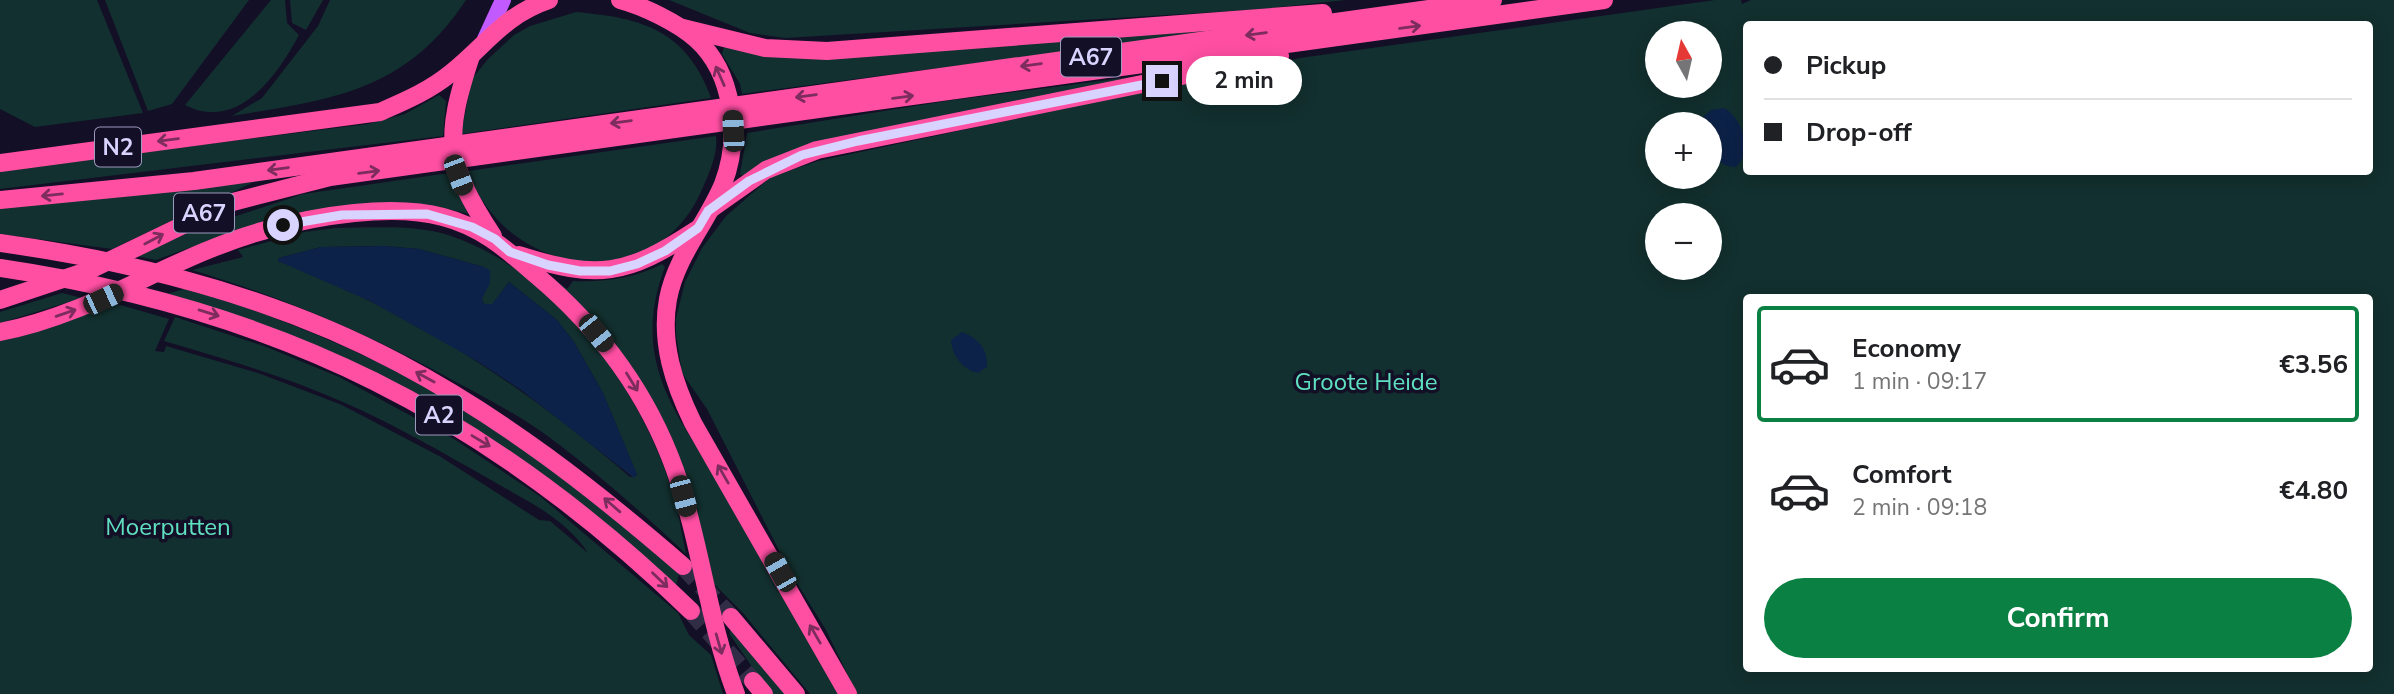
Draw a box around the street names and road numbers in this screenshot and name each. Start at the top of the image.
road number: A67 [1061,38,1121,76]
road number: N2 [95,128,141,166]
road number: A67 [174,194,234,232]
road number: A2 [416,396,462,434]

